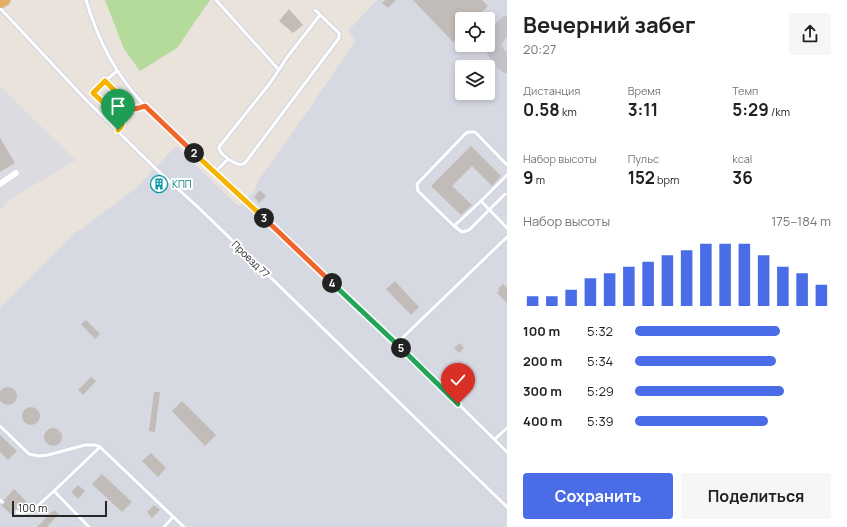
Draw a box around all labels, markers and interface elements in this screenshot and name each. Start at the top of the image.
text: Вечерний забег [523,10,696,40]
map controls [455,12,495,100]
button: locate [455,12,495,52]
button: share [789,13,831,55]
text: 20:27 [523,40,556,58]
button: layers [455,60,495,100]
text: Дистанция [523,83,580,98]
text: Время [628,83,661,98]
text: Темп [732,83,758,98]
pin [101,89,135,130]
icon: arrive [107,95,129,117]
text: 0.58 [523,98,560,121]
text: 3:11 [628,98,658,121]
text: 5:29 [732,98,769,121]
text: km [560,104,577,119]
text: /km [769,104,790,119]
pin: 2 [184,143,204,163]
text: 2 [191,145,197,160]
text: Набор высоты [523,151,597,166]
text: Пульс [628,151,659,166]
text: kcal [732,151,752,166]
text: 9 [523,166,534,189]
text: 152 [628,166,655,189]
text: 36 [732,166,753,189]
text: m [534,172,545,187]
text: bpm [655,172,679,187]
building icon: КПП [149,174,169,194]
place label: КПП [172,177,192,191]
pin: 3 [254,208,274,228]
text: 3 [261,210,267,225]
text: Набор высоты [523,212,610,230]
text: 175–184 m [771,212,831,230]
street label: Проезд 77 [229,237,273,281]
pin: 4 [322,273,342,293]
text: 4 [329,275,335,290]
text: 100 m [523,322,560,340]
text: 5:32 [587,322,613,340]
pin: 5 [391,338,411,358]
text: 5 [398,340,404,355]
text: 200 m [523,352,562,370]
text: 5:34 [587,352,613,370]
pin [441,363,475,404]
icon: check [447,369,469,391]
text: 300 m [523,382,562,400]
text: 5:29 [587,382,614,400]
text: 400 m [523,412,562,430]
text: 5:39 [587,412,614,430]
button: Сохранить [523,473,673,519]
button: Поделиться [681,473,831,519]
scale bar [12,499,107,518]
text: 100 m [18,500,47,515]

